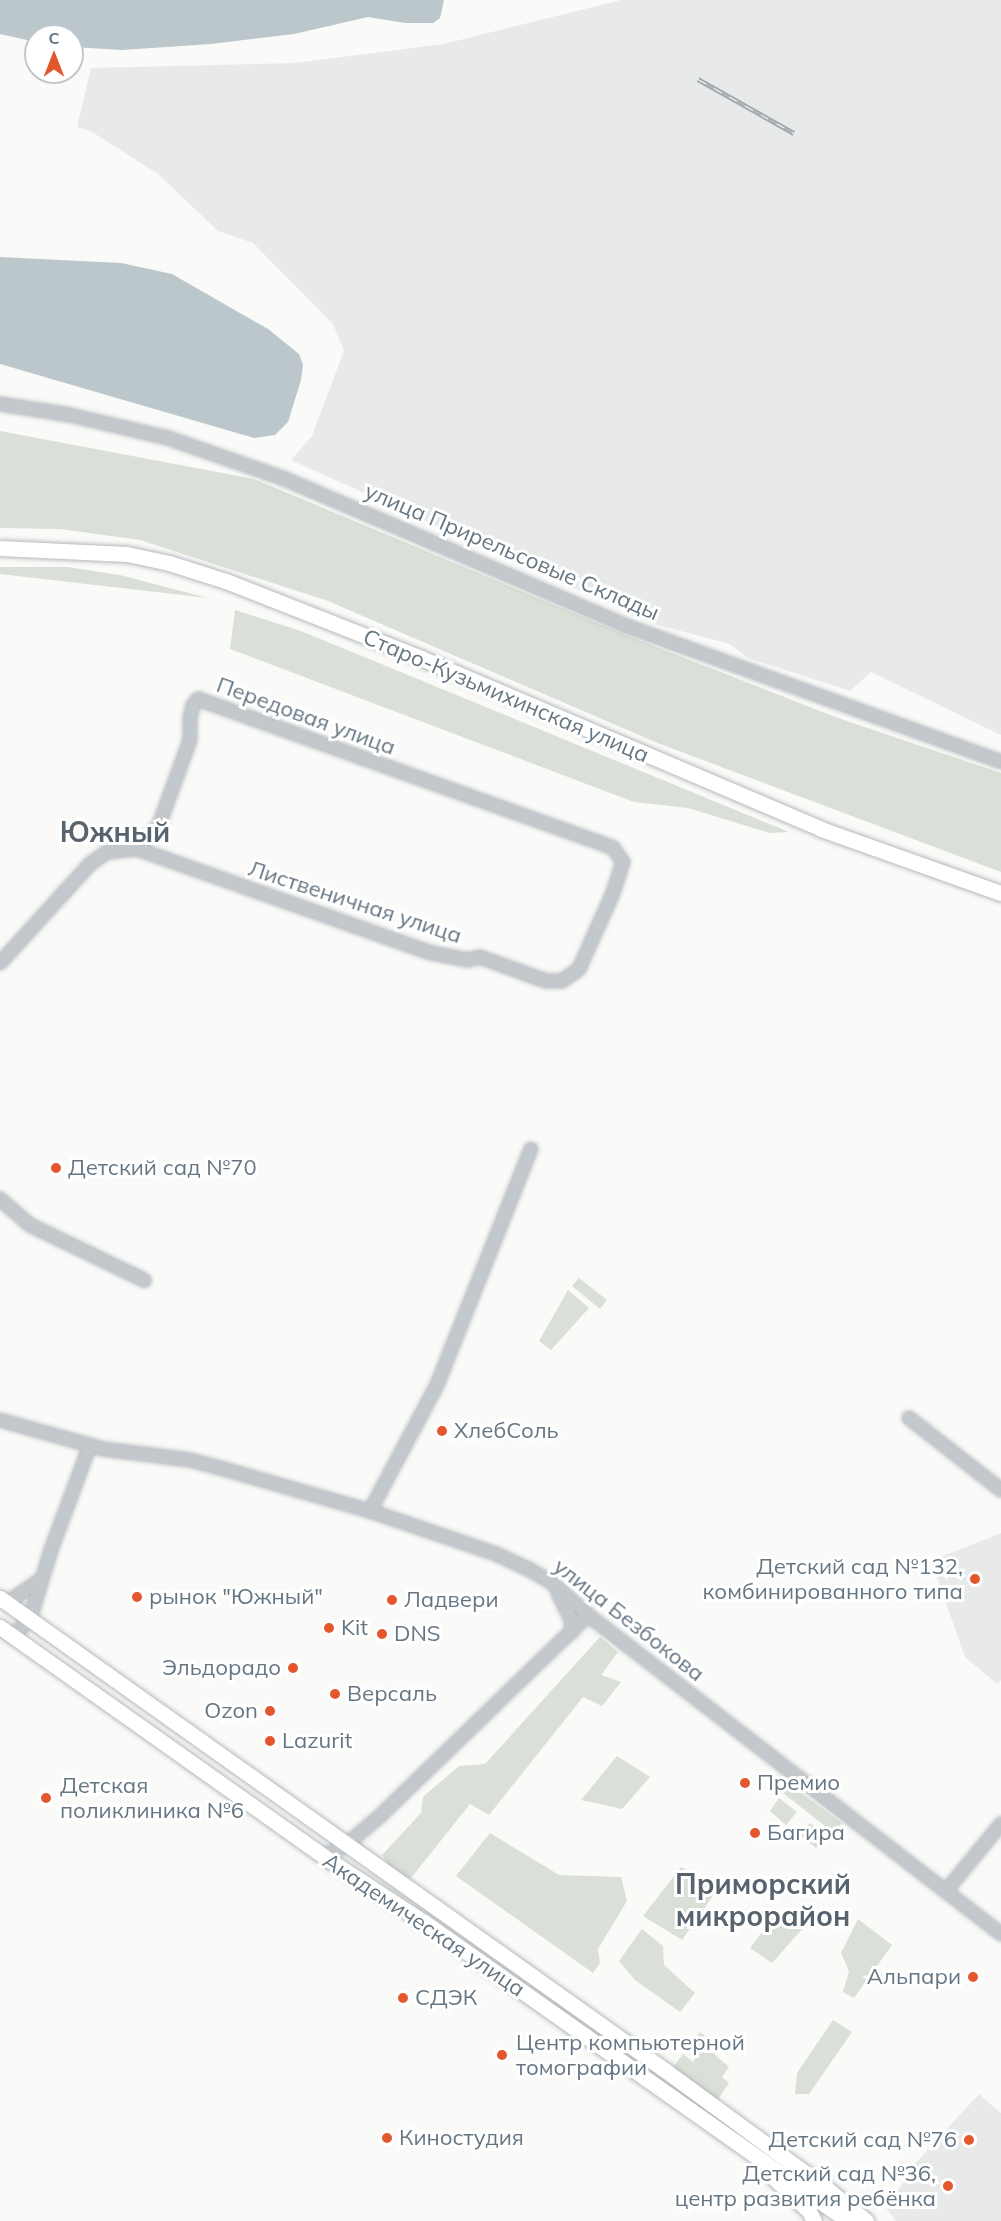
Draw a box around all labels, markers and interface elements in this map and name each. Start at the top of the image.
north arrow [24,24,84,84]
text: С [49,28,59,48]
street label: улица Прирельсовые Склады [361,478,663,626]
street label: Старо-Кузьмихинская улица [359,624,653,768]
street label: Передовая улица [213,671,399,761]
district label: Южный [60,815,170,849]
street label: Лиственичная улица [245,855,465,949]
place label: Детский сад №70 [68,1155,257,1181]
marker: Детский сад №70 [49,1161,63,1175]
place label: ХлебСоль [454,1418,559,1444]
marker: ХлебСоль [435,1424,449,1438]
street label: улица Безбокова [548,1553,710,1687]
place label: Детский сад №132, комбинированного типа [703,1553,963,1604]
marker: Детский сад №132, комбинированного типа [968,1572,982,1586]
place label: рынок "Южный" [149,1584,323,1610]
place label: Ладвери [404,1587,499,1613]
marker: рынок "Южный" [130,1590,144,1604]
marker: Ладвери [385,1593,399,1607]
place label: Kit [341,1615,368,1641]
marker: Kit [322,1621,336,1635]
place label: DNS [394,1621,441,1647]
marker: DNS [375,1627,389,1641]
place label: Эльдорадо [162,1655,281,1681]
marker: Эльдорадо [286,1661,300,1675]
place label: Версаль [347,1681,437,1707]
marker: Версаль [328,1687,342,1701]
place label: Ozon [204,1698,258,1724]
marker: Ozon [263,1704,277,1718]
place label: Lazurit [282,1728,352,1754]
marker: Lazurit [263,1734,277,1748]
place label: Премио [757,1770,840,1796]
place label: Детская поликлиника №6 [60,1772,244,1824]
marker: Премио [738,1776,752,1790]
marker: Детская поликлиника №6 [37,1789,55,1807]
place label: Багира [767,1820,845,1846]
marker: Багира [748,1826,762,1840]
street label: Академическая улица [318,1848,530,2002]
district label: Приморский микрорайон [675,1867,851,1933]
place label: Альпари [867,1964,961,1990]
marker: Альпари [966,1970,980,1984]
place label: СДЭК [415,1985,477,2011]
marker: СДЭК [396,1991,410,2005]
place label: Центр компьютерной томографии [516,2029,745,2080]
marker: Центр компьютерной томографии [493,2046,511,2064]
place label: Киностудия [399,2125,524,2151]
place label: Детский сад №76 [768,2127,957,2153]
marker: Киностудия [380,2131,394,2145]
marker: Детский сад №76 [962,2133,976,2147]
place label: Детский сад №36, центр развития ребёнка [675,2160,936,2212]
marker: Детский сад №36, центр развития ребёнка [941,2179,955,2193]

